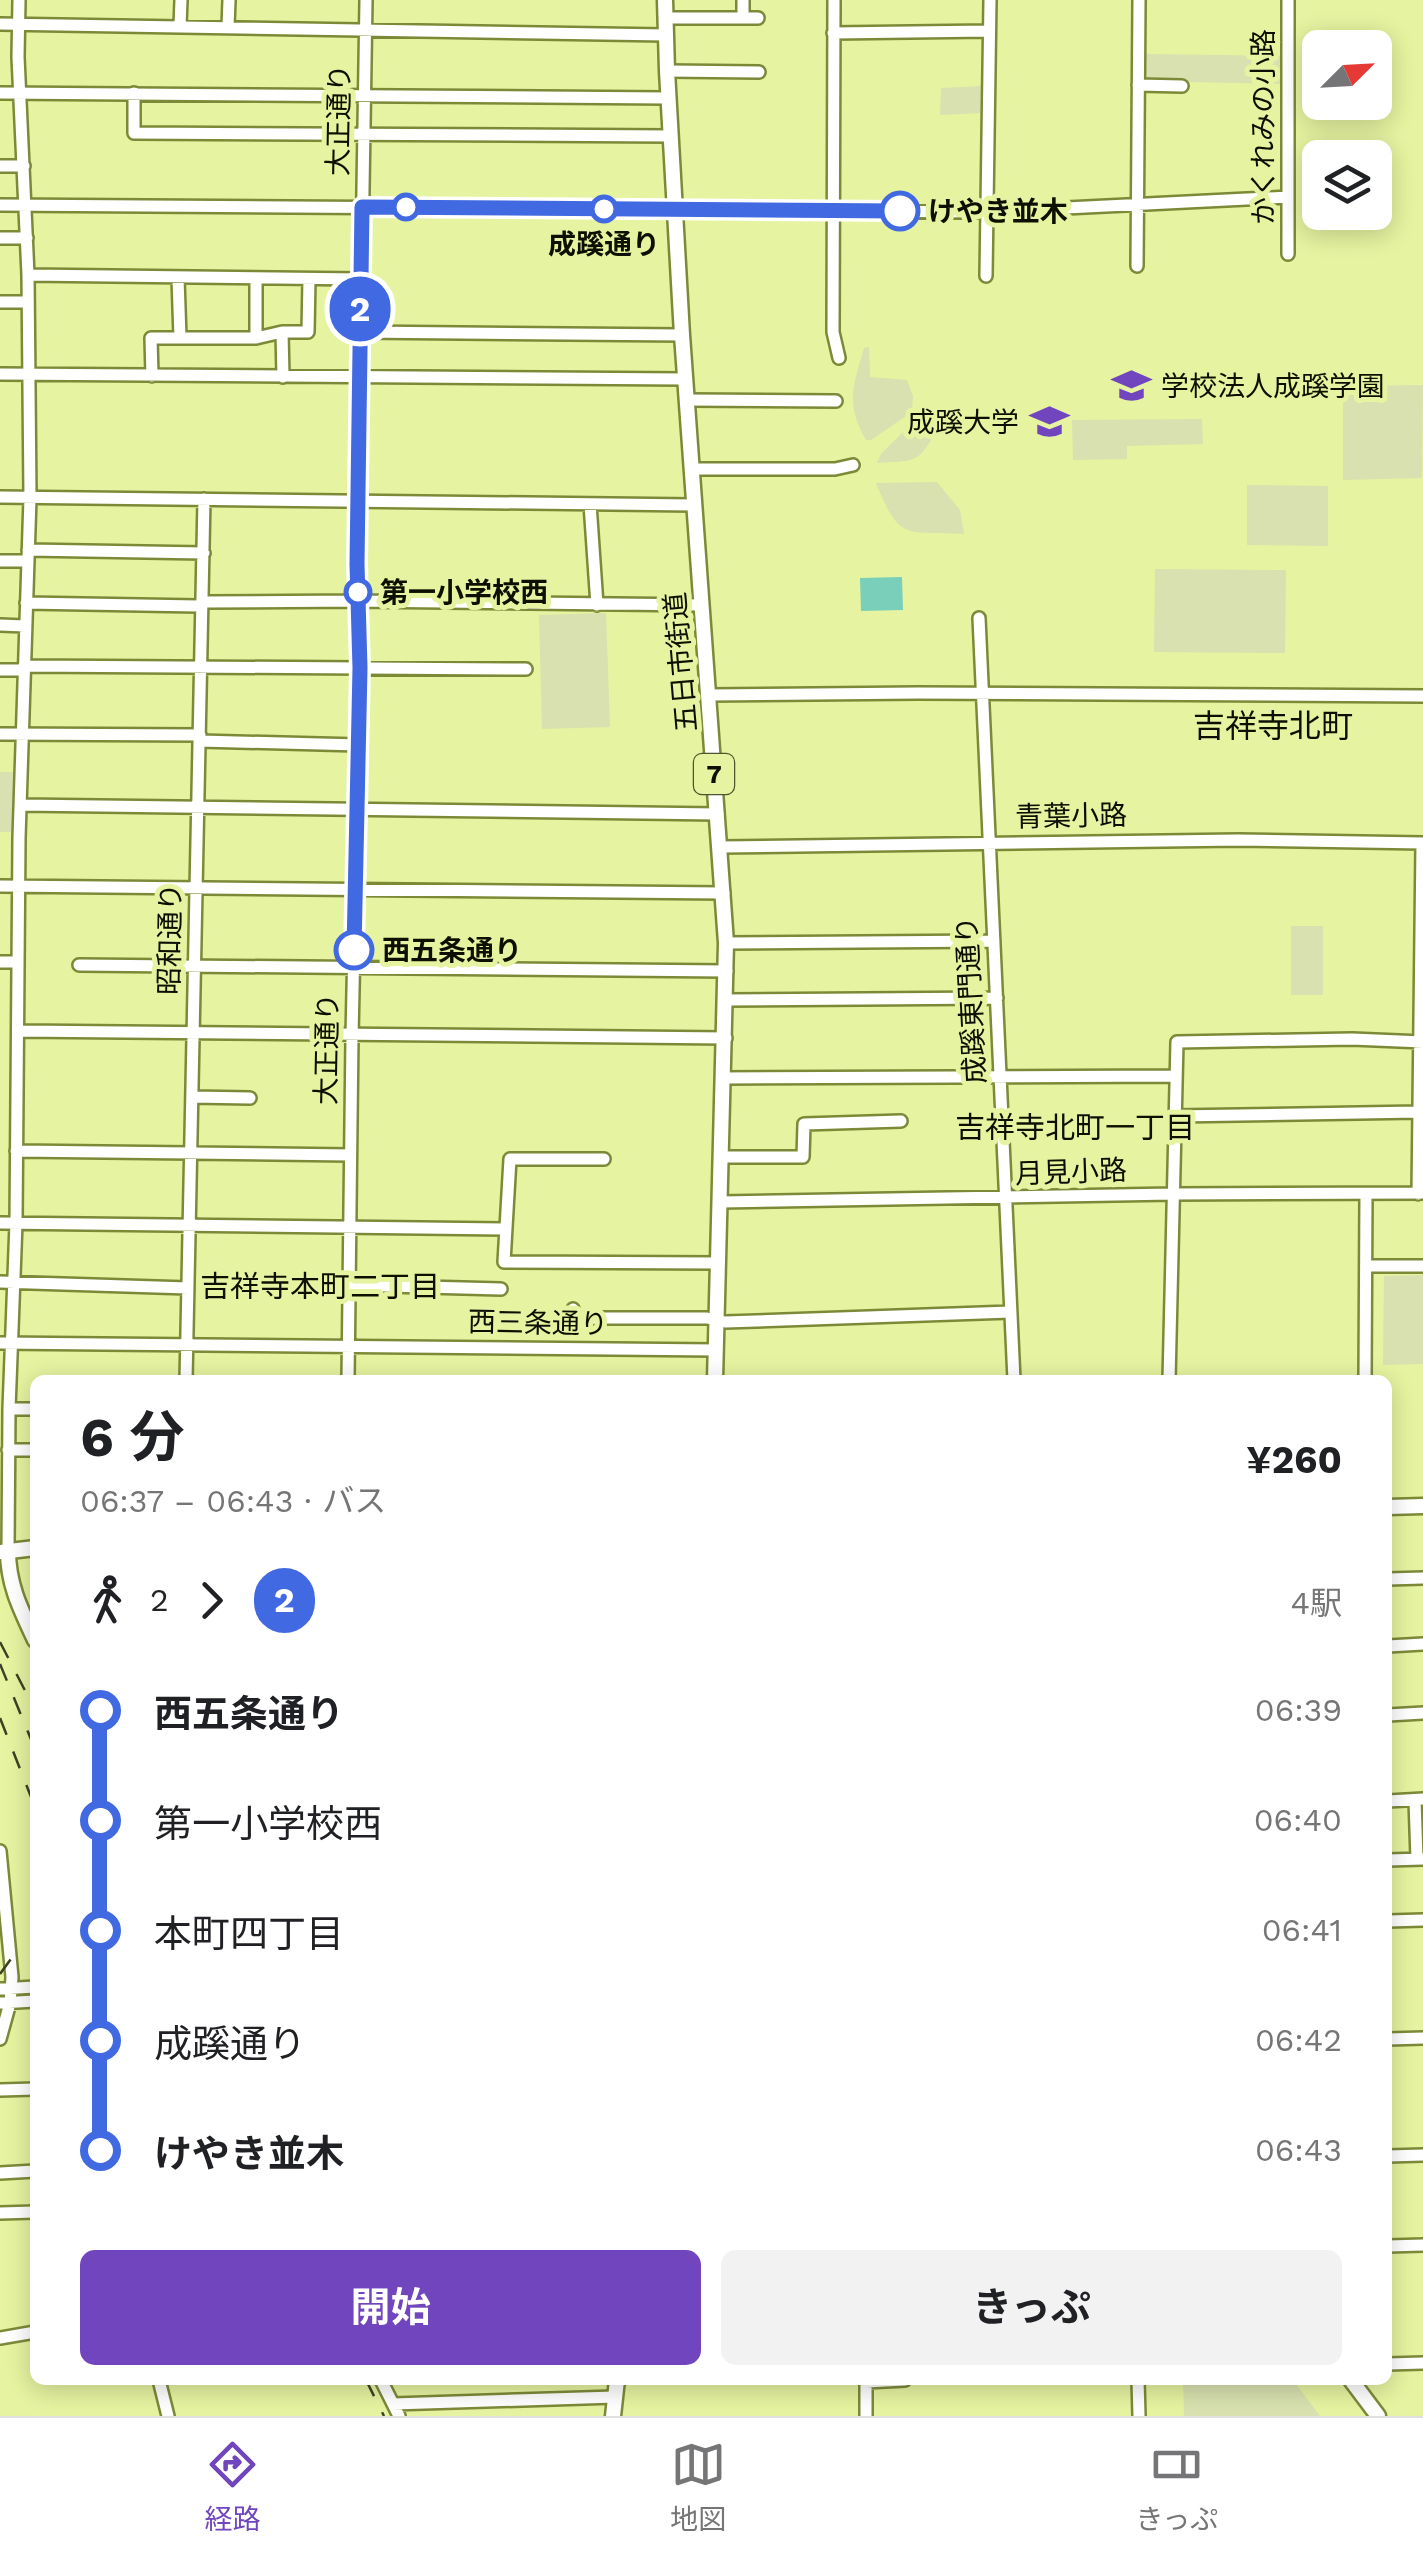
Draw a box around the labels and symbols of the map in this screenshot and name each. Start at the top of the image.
street label: かくれみの小路 [1247,29,1280,225]
north arrow [1302,30,1392,120]
street label: 大正通り [322,64,356,176]
marker: けやき並木 [881,192,919,230]
unlabelled marker [393,194,419,220]
place label: けやき並木 [928,195,1068,228]
marker: 成蹊通り [591,196,617,222]
place label: 成蹊通り [548,228,660,261]
line badge: 2 [328,276,392,342]
school or university icon: 学校法人成蹊学園 [1110,365,1152,407]
place label: 学校法人成蹊学園 [1161,370,1385,403]
school or university icon: 成蹊大学 [1028,401,1070,443]
place label: 成蹊大学 [907,406,1019,439]
place label: 第一小学校西 [380,576,548,609]
marker: 第一小学校西 [345,579,371,605]
street label: 五日市街道 [658,591,704,733]
district label: 吉祥寺北町 [1193,707,1353,745]
road number: 7 [694,754,734,794]
street label: 青葉小路 [1015,799,1127,833]
street label: 昭和通り [153,883,187,995]
street label: 成蹊東門通り [950,915,992,1085]
marker: 西五条通り [335,931,373,969]
place label: 西五条通り [382,934,522,967]
street label: 大正通り [310,993,344,1105]
district label: 吉祥寺北町一丁目 [955,1110,1195,1145]
street label: 月見小路 [1014,1154,1128,1190]
district label: 吉祥寺本町二丁目 [200,1269,440,1304]
street label: 西三条通り [468,1305,608,1341]

